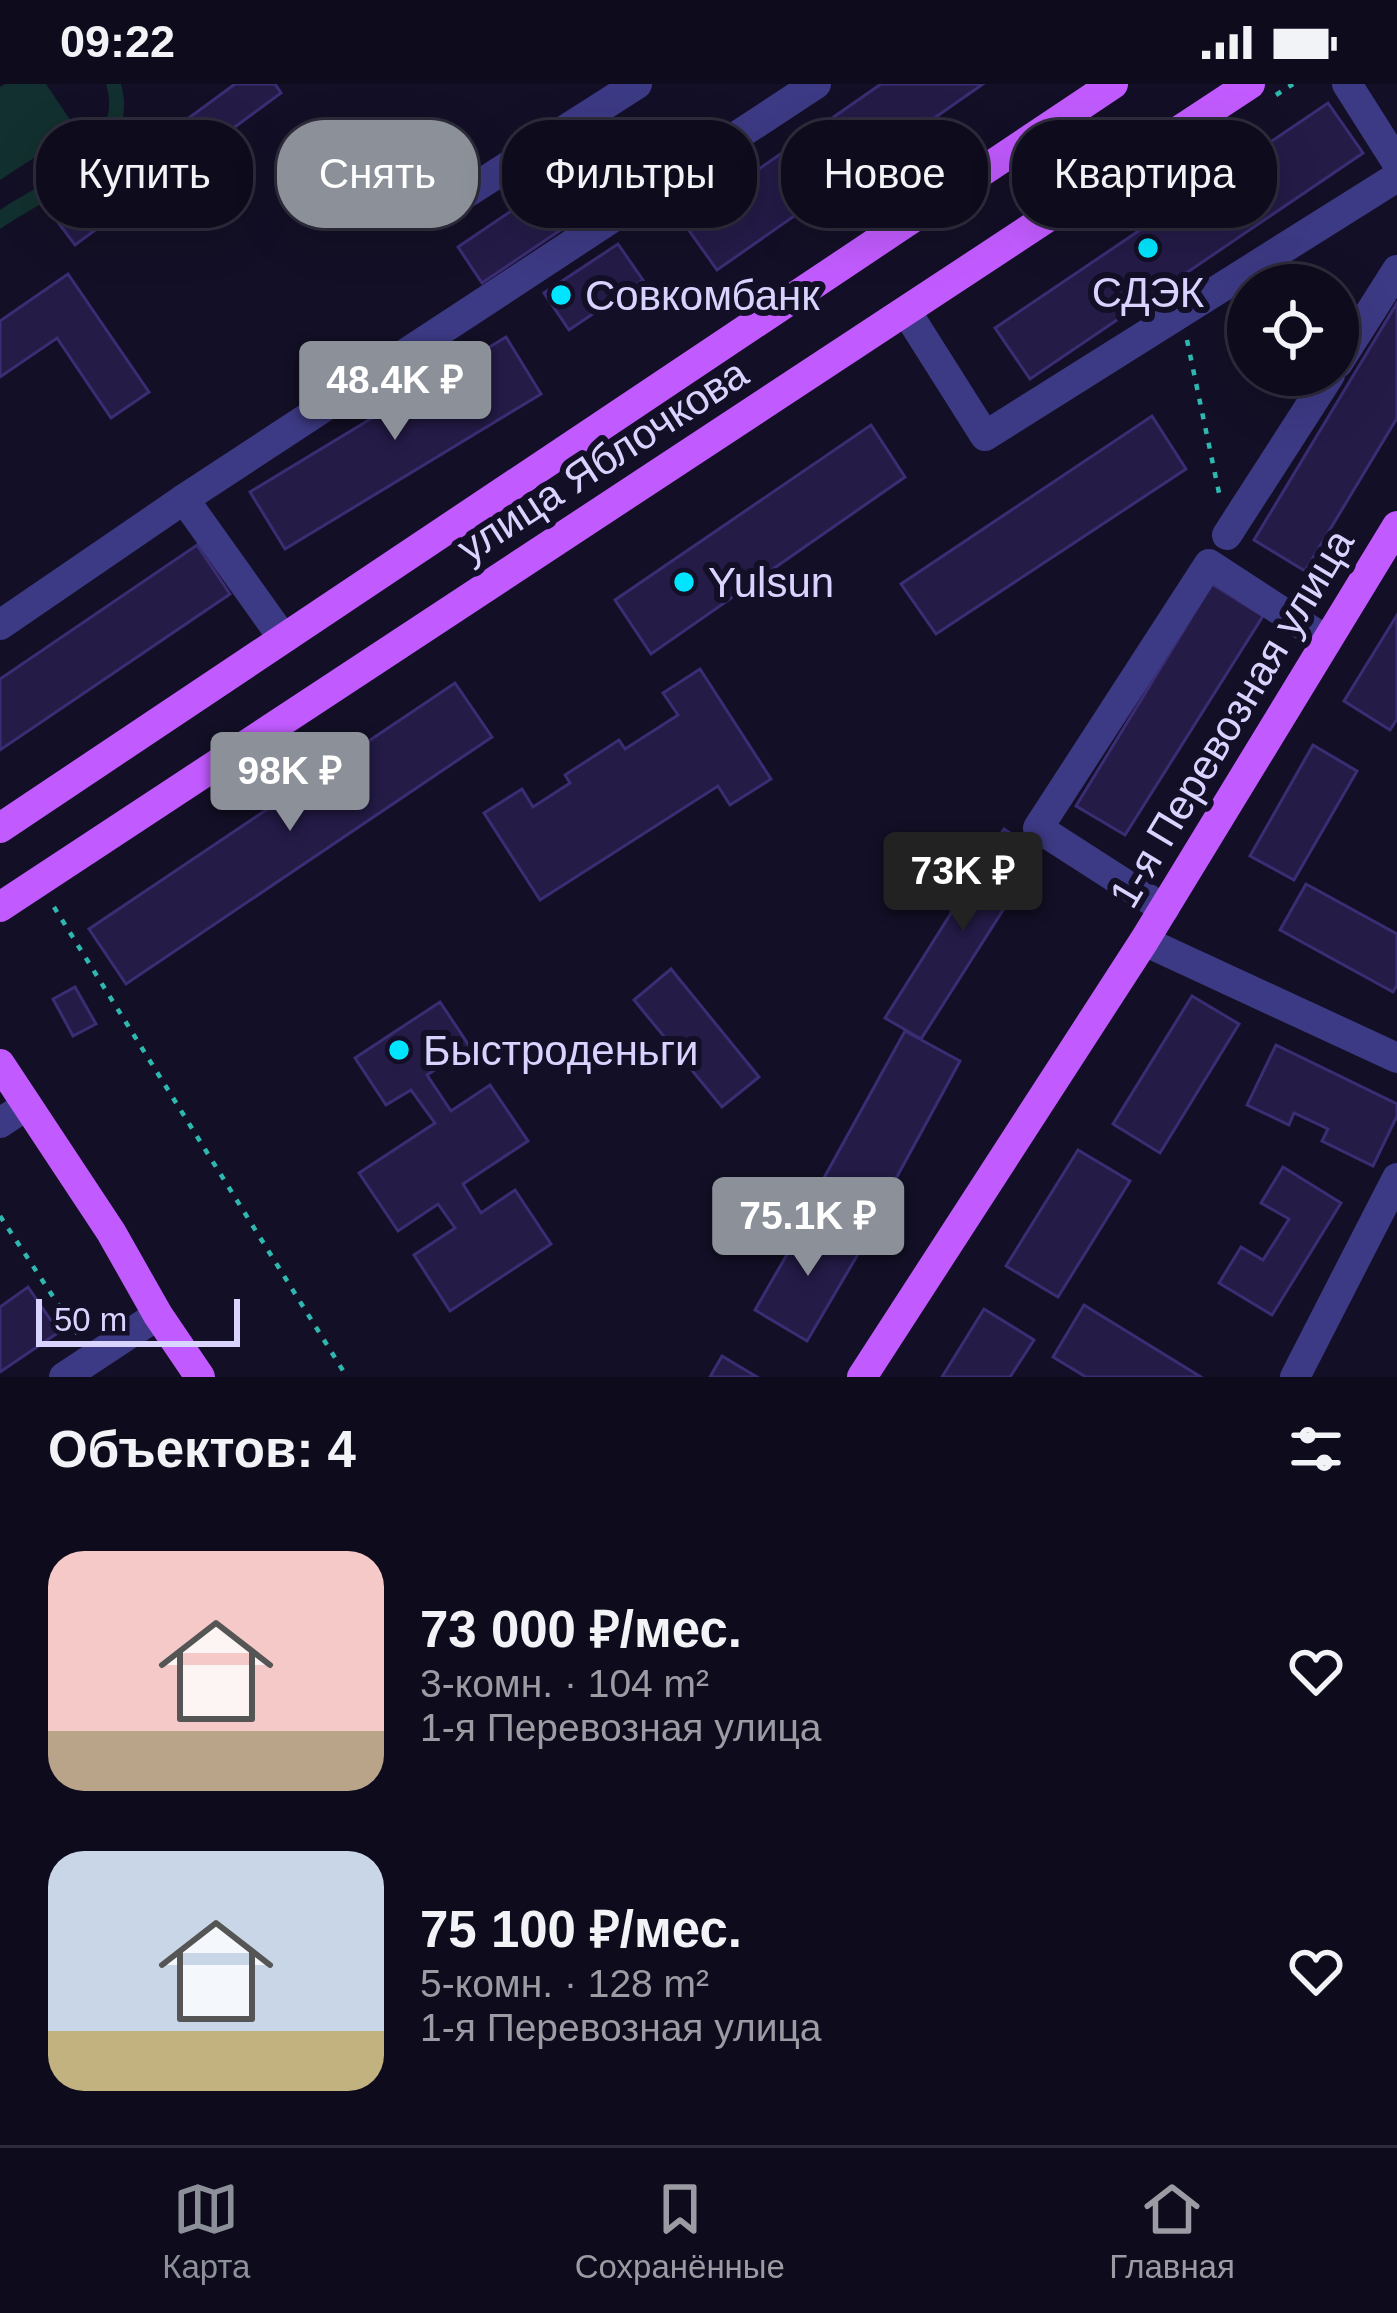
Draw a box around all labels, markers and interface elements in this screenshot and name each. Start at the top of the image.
text: 09:22 [60,16,175,67]
chip: Купить [36,120,253,228]
chip: Снять [277,120,478,228]
chip: Фильтры [502,120,757,228]
chip: Новое [781,120,988,228]
chip: Квартира [1012,120,1277,228]
marker: СДЭК [1135,235,1161,261]
map controls [1227,264,1359,396]
button: locate [1227,264,1359,396]
place label: СДЭК [1092,269,1205,316]
place label: Совкомбанк [585,272,820,319]
marker: Совкомбанк [548,282,574,308]
pin: 48.4K ₽ [284,341,506,443]
street label: улица Яблочкова [448,349,757,572]
text: 48.4K ₽ [326,358,464,401]
street label: 1-я Перевозная улица [1100,520,1363,916]
place label: Yulsun [708,559,834,606]
marker: Yulsun [671,569,697,595]
pin: 98K ₽ [206,732,374,834]
text: 98K ₽ [237,749,343,792]
pin: 73K ₽ [879,832,1047,934]
text: 73K ₽ [910,849,1016,892]
place label: Быстроденьги [423,1027,699,1074]
marker: Быстроденьги [386,1037,412,1063]
pin: 75.1K ₽ [697,1177,919,1279]
text: 75.1K ₽ [739,1194,877,1237]
scale bar [36,1293,240,1346]
text: 50 m [54,1301,127,1338]
icon: filters [1283,1416,1349,1482]
text: Объектов: 4 [48,1421,356,1478]
icon: home [144,1599,288,1743]
text: 73 000 ₽/мес. [420,1601,742,1658]
icon: heart [1283,1638,1349,1704]
text: 3-комн. · 104 m² [420,1662,709,1705]
text: 1-я Перевозная улица [420,1706,822,1749]
icon: home [144,1899,288,2043]
text: 75 100 ₽/мес. [420,1901,742,1958]
icon: heart [1283,1938,1349,2004]
text: 5-комн. · 128 m² [420,1962,709,2005]
text: 1-я Перевозная улица [420,2006,822,2049]
tab: Карта [162,2176,250,2286]
tab: Сохранённые [575,2176,785,2286]
tab: Главная [1109,2176,1235,2286]

